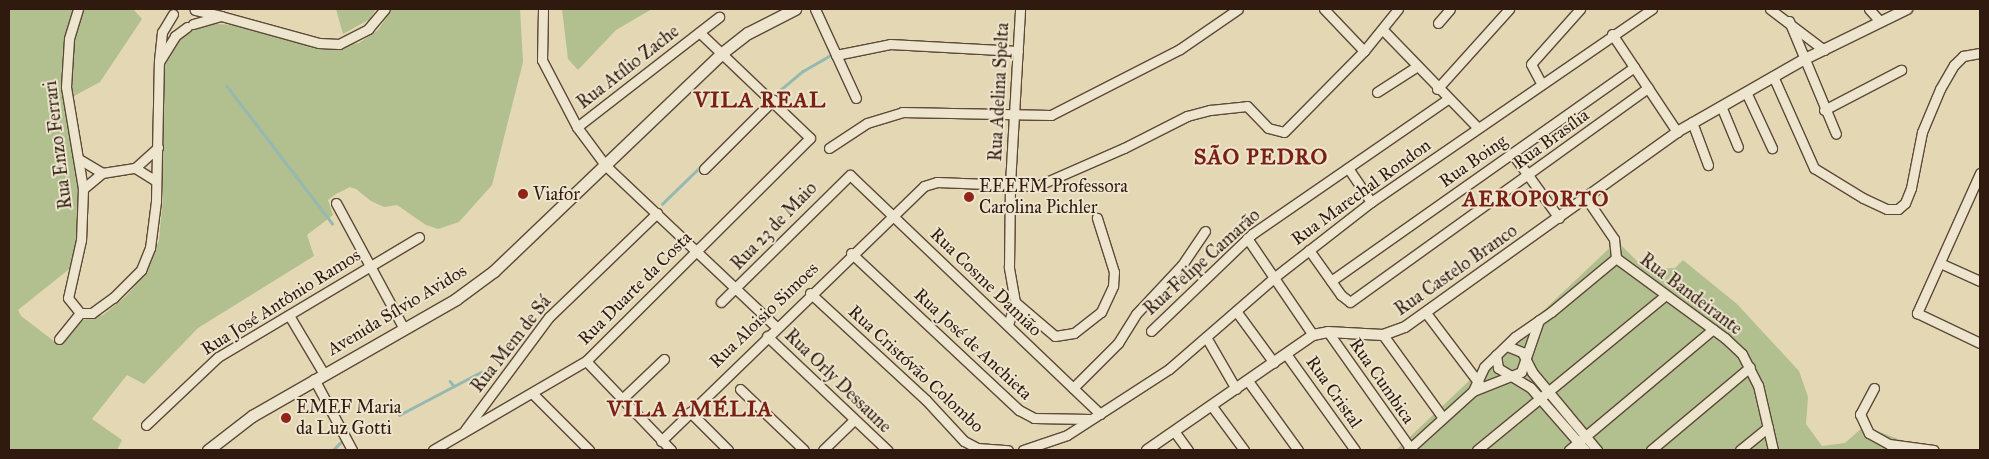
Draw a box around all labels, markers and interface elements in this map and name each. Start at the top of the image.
street label: Rua Atílio Zache [573,20,683,114]
street label: Rua Adelina Spelta [985,22,1013,162]
street label: Rua Enzo Ferrari [39,80,77,210]
district label: VILA REAL [693,87,827,113]
street label: Rua Brasília [1509,104,1593,174]
street label: Rua Boing [1435,130,1511,192]
street label: Rua Marechal Rondon [1287,134,1435,250]
district label: SÃO PEDRO [1193,144,1329,170]
place label: EEEFM Professora Carolina Pichler [979,176,1128,218]
street label: Rua 23 de Maio [727,177,821,275]
place label: Viafor [533,183,580,205]
district label: AEROPORTO [1461,186,1611,212]
marker: Viafor [517,188,529,200]
marker: EEEFM Professora Carolina Pichler [963,191,975,203]
street label: Rua Felipe Camarão [1139,204,1265,320]
street label: Rua Castelo Branco [1391,220,1521,320]
street label: Rua Cosme Damião [926,223,1046,341]
street label: Rua Duarte da Costa [574,227,696,349]
street label: Rua José Antônio Ramos [197,244,365,360]
street label: Rua Bandeirante [1636,249,1746,339]
street label: Rua Aloisio Simoes [705,258,823,372]
street label: Avenida Sílvio Avidos [323,260,471,360]
street label: Rua José de Anchieta [909,284,1037,404]
street label: Rua Mem de Sá [467,291,555,397]
street label: Rua Cristóvão Colombo [844,301,988,437]
street label: Rua Orly Dessaune [780,325,896,437]
street label: Rua Cumbica [1345,334,1419,428]
street label: Rua Cristal [1301,352,1367,432]
district label: VILA AMÉLIA [606,396,774,422]
place label: EMEF Maria da Luz Gotti [296,397,401,439]
marker: EMEF Maria da Luz Gotti [280,412,292,424]

